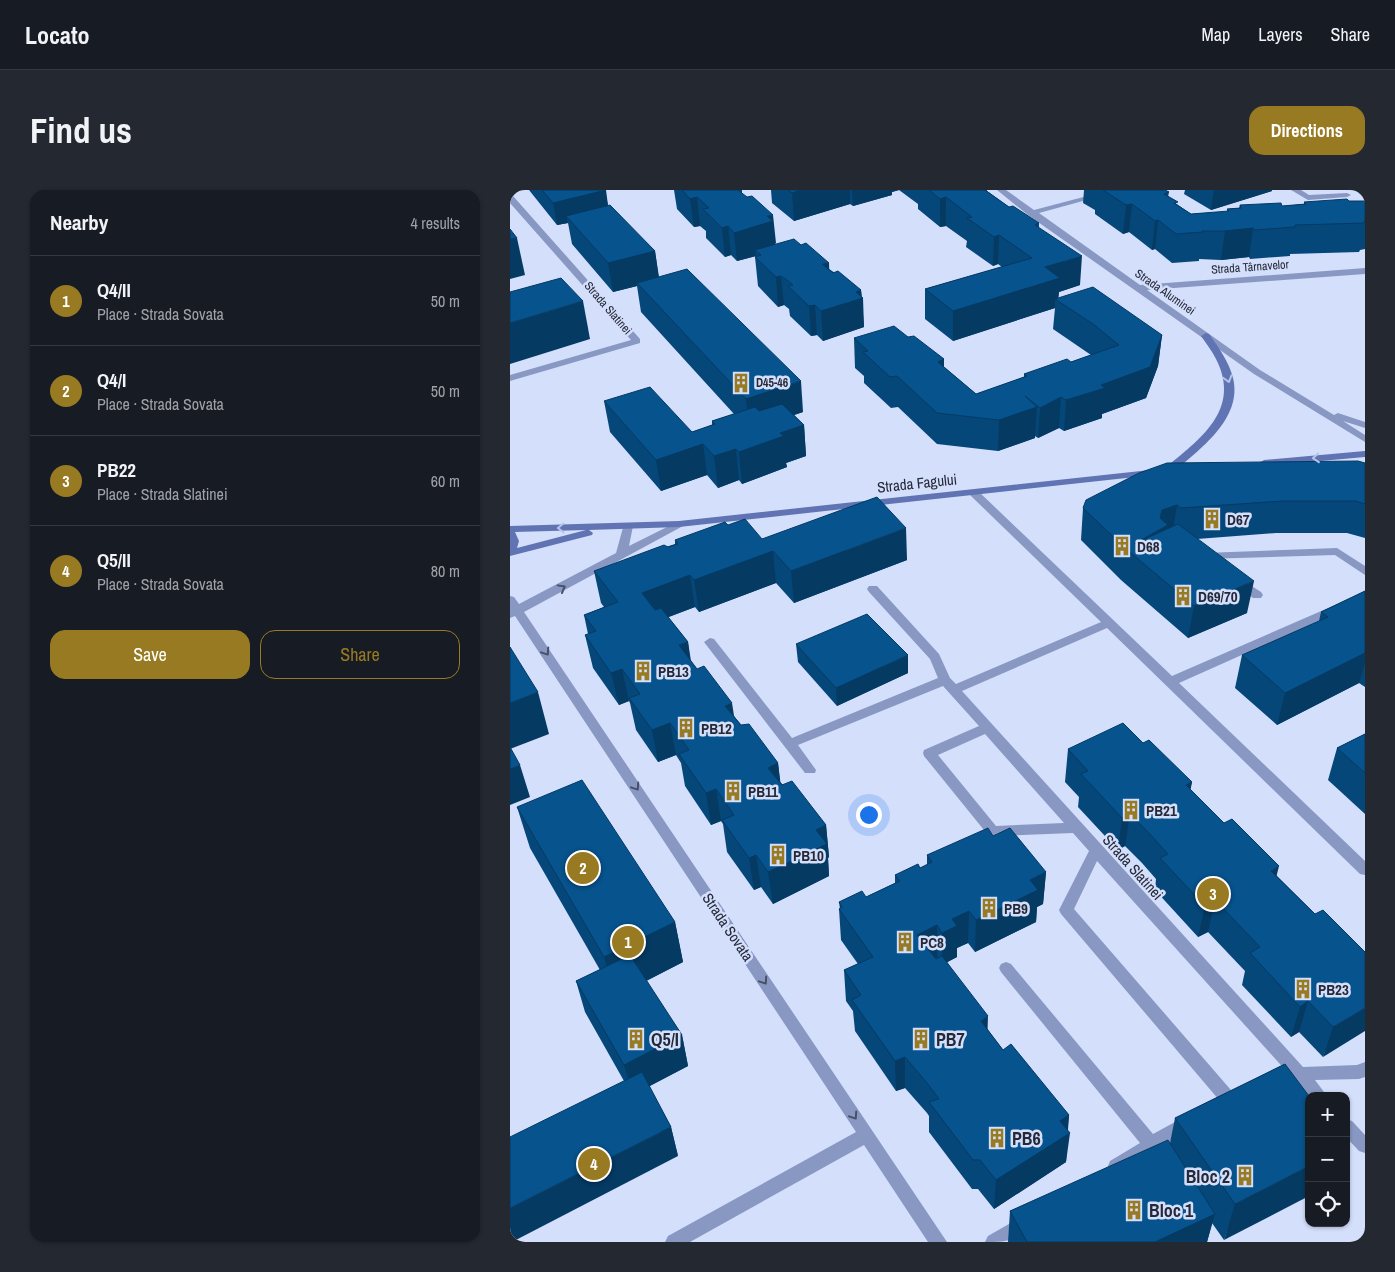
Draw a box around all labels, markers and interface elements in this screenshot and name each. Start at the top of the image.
text: Locato [25,19,90,51]
text: Map [1202,22,1230,47]
text: Layers [1258,22,1303,47]
text: Share [1331,22,1370,47]
button: Directions [1249,106,1365,155]
text: Find us [30,107,132,154]
text: Nearby [50,208,108,237]
text: 4 results [410,212,460,234]
street label: Strada Târnavelor [1211,256,1290,278]
street label: Strada Aluminei [1132,265,1198,319]
text: Q4/II [97,277,131,303]
street label: Strada Slatinei [581,278,635,338]
text: 1 [62,290,70,312]
text: 50 m [431,290,460,312]
text: Place · Strada Sovata [97,303,224,325]
text: Q4/I [97,367,126,393]
building icon: D45-46 [730,372,752,394]
place label: D45-46 [756,375,789,391]
one-way arrow [1223,375,1233,383]
text: 2 [62,380,70,402]
text: 50 m [431,380,460,402]
text: Place · Strada Sovata [97,393,224,415]
one-way arrow [1312,453,1320,464]
text: PB22 [97,457,136,483]
street label: Strada Fagului [876,468,958,498]
text: 3 [62,470,70,492]
text: 60 m [431,470,460,492]
text: Place · Strada Slatinei [97,483,228,505]
building icon: D67 [1201,508,1223,530]
place label: D67 [1227,509,1250,530]
one-way arrow [557,523,564,533]
building icon: D68 [1111,535,1133,557]
place label: D68 [1137,536,1160,557]
text: Q5/II [97,547,131,573]
text: 4 [62,560,70,582]
text: 80 m [431,560,460,582]
text: Place · Strada Sovata [97,573,224,595]
one-way arrow [556,584,565,594]
building icon: D69/70 [1172,585,1194,607]
place label: D69/70 [1198,586,1238,607]
button: Save [50,630,250,679]
button: Share [260,630,460,679]
one-way arrow [540,646,549,655]
building icon: PB13 [632,660,654,682]
place label: PB13 [658,661,689,682]
building icon: PB12 [675,717,697,739]
place label: PB12 [701,718,732,739]
building icon: PB11 [722,780,744,802]
place label: PB11 [748,781,778,802]
one-way arrow [629,782,639,791]
building icon: PB21 [1120,799,1142,821]
place label: PB21 [1146,800,1177,821]
your location [856,802,882,828]
street label: Strada Slatinei [1098,830,1168,904]
building icon: PB10 [767,844,789,866]
place label: PB10 [793,845,824,866]
pin: 2 [567,849,599,887]
pin: 3 [1197,875,1229,913]
street label: Strada Sovata [697,889,759,965]
building icon: PB9 [978,897,1000,919]
place label: PB9 [1004,898,1028,919]
pin: 1 [612,923,644,961]
building icon: PC8 [894,931,916,953]
place label: PC8 [920,932,944,953]
one-way arrow [758,975,767,985]
building icon: PB23 [1292,978,1314,1000]
place label: PB23 [1318,979,1349,1000]
place label: Q5/I [651,1027,679,1052]
place label: PB7 [936,1027,965,1052]
building icon: Q5/I [625,1028,647,1050]
building icon: PB7 [910,1028,932,1050]
map controls [1305,1092,1350,1227]
button: + [1305,1092,1350,1137]
one-way arrow [848,1111,857,1120]
place label: PB6 [1012,1126,1041,1151]
building icon: PB6 [986,1127,1008,1149]
button: − [1305,1137,1350,1182]
pin: 4 [578,1145,610,1183]
place label: Bloc 2 [1186,1164,1230,1189]
building icon: Bloc 2 [1234,1165,1256,1187]
button: locate [1305,1182,1350,1227]
place label: Bloc 1 [1149,1198,1194,1223]
building icon: Bloc 1 [1123,1199,1145,1221]

